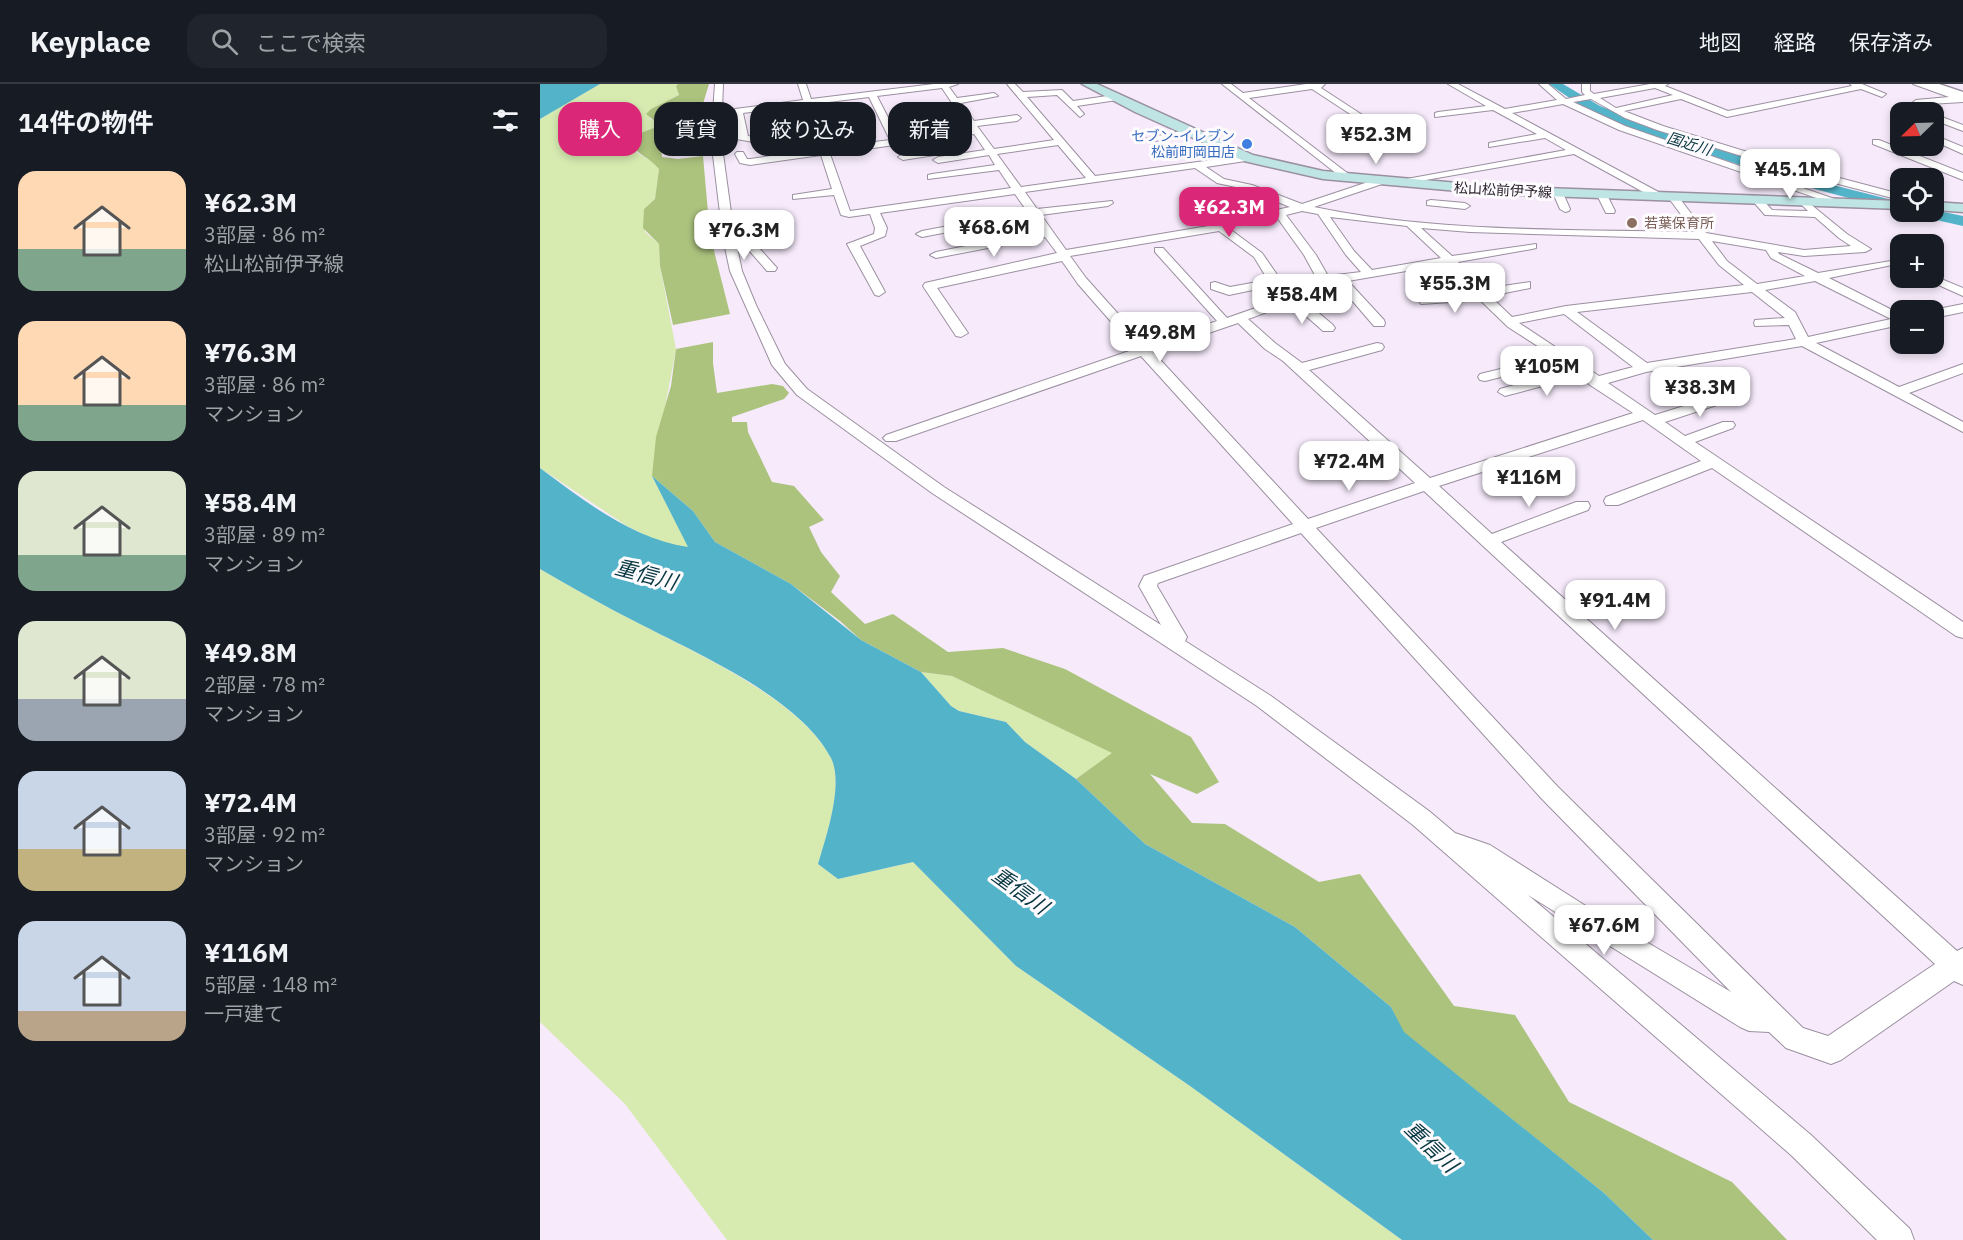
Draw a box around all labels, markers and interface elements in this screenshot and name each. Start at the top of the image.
search box [187,14,607,68]
text: Keyplace [30,23,151,60]
icon: search [208,25,241,58]
text: ここで検索 [256,28,366,57]
text: 地図 [1699,28,1741,56]
text: 経路 [1774,28,1816,56]
text: 保存済み [1849,28,1933,56]
chip: 購入 [558,102,642,156]
chip: 賃貸 [654,102,738,156]
chip: 絞り込み [750,102,876,156]
chip: 新着 [888,102,972,156]
north arrow [1890,102,1944,156]
map controls [1890,102,1944,354]
icon: filters [489,104,522,137]
text: 14件の物件 [18,105,153,139]
pin: ¥52.3M [1327,114,1425,165]
text: ¥52.3M [1340,120,1412,147]
place label: セブン-イレブン 松前町岡田店 [1131,127,1235,161]
water label: 国近川 [1665,128,1715,160]
marker: セブン-イレブン 松前町岡田店 [1240,137,1254,151]
pin: ¥45.1M [1741,149,1839,200]
text: ¥45.1M [1754,155,1826,182]
button: locate [1890,168,1944,222]
street label: 松山松前伊予線 [1454,178,1552,202]
text: ¥62.3M [204,185,297,219]
pin: ¥62.3M [1180,187,1278,238]
text: ¥62.3M [1193,193,1265,220]
icon: home [66,195,138,267]
pin: ¥68.6M [945,207,1043,258]
pin: ¥76.3M [695,210,793,261]
text: ¥68.6M [958,213,1030,240]
place label: 若葉保育所 [1644,214,1714,232]
text: ¥76.3M [708,216,780,243]
marker: 若葉保育所 [1625,216,1639,230]
text: 3部屋 · 86 m² [204,221,325,248]
button: + [1890,234,1944,288]
text: 松山松前伊予線 [204,250,344,277]
pin: ¥55.3M [1406,263,1504,314]
text: ¥55.3M [1419,269,1491,296]
pin: ¥58.4M [1253,274,1351,325]
text: ¥58.4M [1266,280,1338,307]
button: − [1890,300,1944,354]
pin: ¥49.8M [1111,312,1209,363]
text: ¥49.8M [1124,318,1196,345]
text: ¥76.3M [204,335,297,369]
icon: home [66,345,138,417]
pin: ¥105M [1505,346,1589,397]
text: ¥105M [1514,352,1580,379]
pin: ¥38.3M [1651,367,1749,418]
text: 3部屋 · 86 m² [204,371,325,398]
text: ¥38.3M [1664,373,1736,400]
text: マンション [204,400,304,427]
pin: ¥72.4M [1300,441,1398,492]
text: ¥72.4M [1313,447,1385,474]
pin: ¥116M [1487,457,1571,508]
text: ¥116M [1496,463,1562,490]
text: ¥58.4M [204,485,297,519]
icon: home [66,495,138,567]
text: 3部屋 · 89 m² [204,521,325,548]
text: マンション [204,550,304,577]
water label: 重信川 [612,552,682,596]
pin: ¥91.4M [1566,580,1664,631]
text: ¥91.4M [1579,586,1651,613]
text: ¥49.8M [204,635,297,669]
icon: home [66,645,138,717]
text: 2部屋 · 78 m² [204,671,325,698]
text: マンション [204,700,304,727]
text: ¥72.4M [204,785,297,819]
icon: home [66,795,138,867]
text: 3部屋 · 92 m² [204,821,325,848]
text: マンション [204,850,304,877]
water label: 重信川 [987,860,1056,921]
pin: ¥67.6M [1555,905,1653,956]
text: ¥67.6M [1568,911,1640,938]
text: ¥116M [204,935,289,969]
icon: home [66,945,138,1017]
text: 5部屋 · 148 m² [204,971,337,998]
text: 一戸建て [204,1000,284,1027]
water label: 重信川 [1399,1114,1466,1180]

